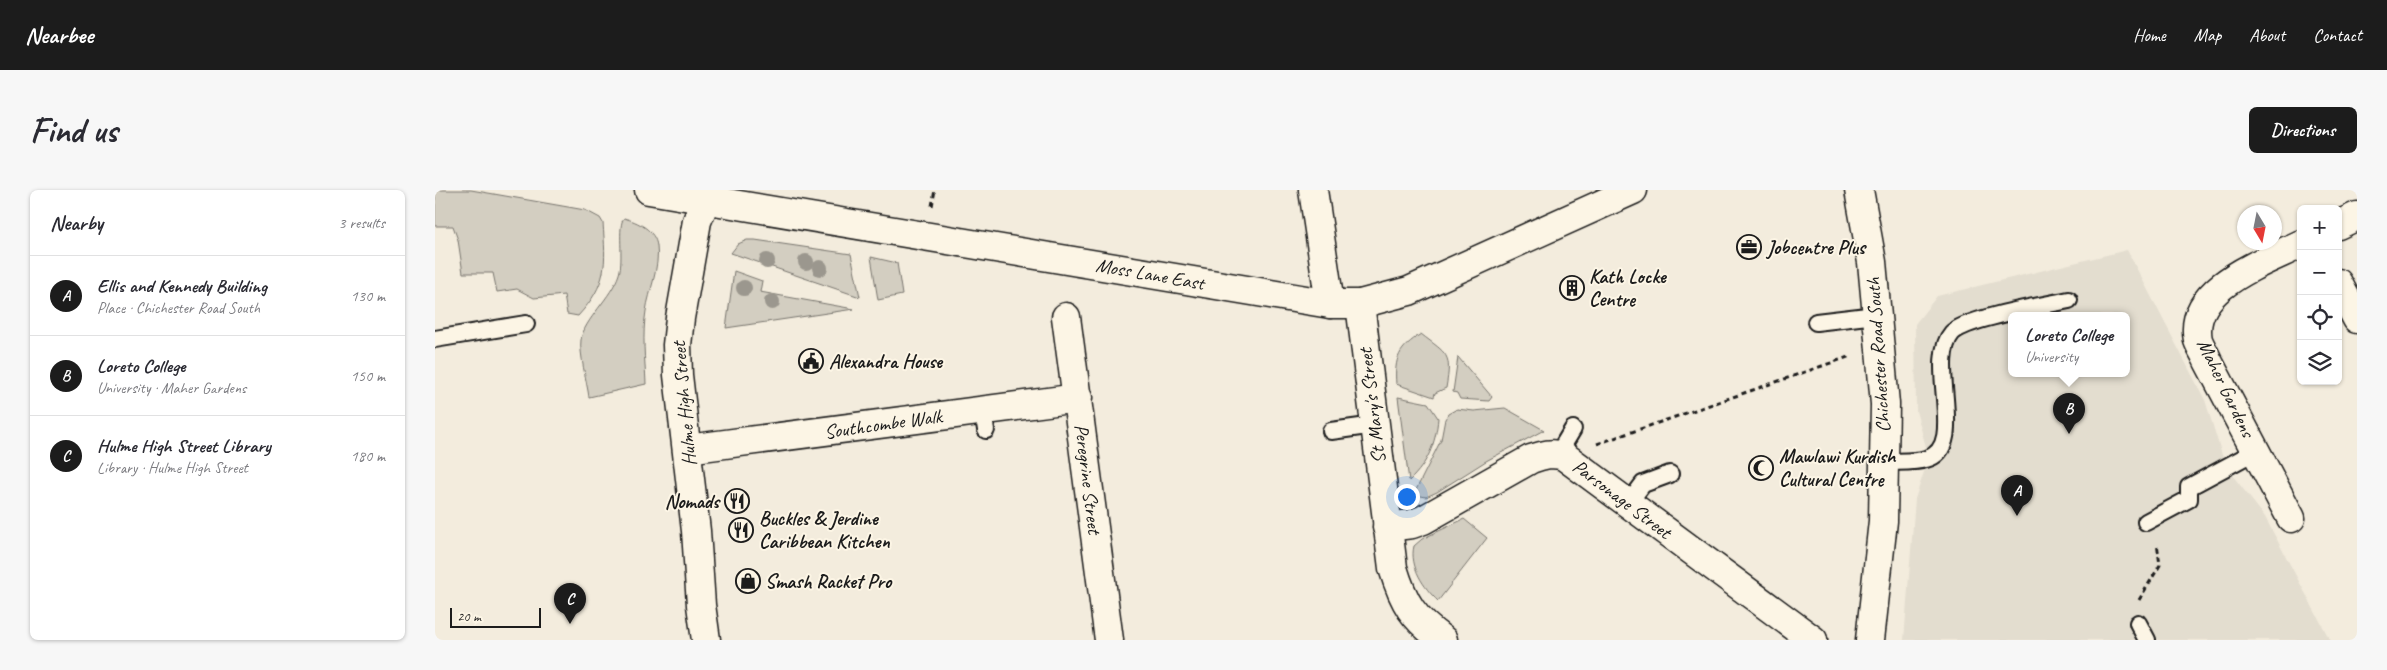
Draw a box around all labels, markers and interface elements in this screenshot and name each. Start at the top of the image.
text: Nearbee [25,20,93,50]
text: Home [2133,24,2166,46]
text: Map [2194,24,2221,46]
text: About [2249,24,2285,46]
text: Contact [2313,24,2362,46]
button: Directions [2249,107,2357,153]
text: Find us [30,108,117,153]
north arrow [2237,205,2282,250]
map controls [2297,205,2342,385]
button: + [2297,205,2342,250]
text: Nearby [50,210,103,236]
text: 3 results [338,213,385,233]
office icon: Jobcentre Plus [1736,234,1762,260]
place label: Jobcentre Plus [1765,235,1867,260]
button: − [2297,250,2342,295]
street label: Moss Lane East [1094,252,1208,296]
place label: Kath Locke Centre [1589,264,1667,312]
text: Ellis and Kennedy Building [97,274,267,298]
building icon: Kath Locke Centre [1559,275,1585,301]
street label: Chichester Road South [1860,276,1896,433]
text: A [62,286,70,306]
text: 130 m [351,286,385,306]
button: locate [2297,295,2342,340]
text: Place · Chichester Road South [97,298,260,318]
popup [2008,312,2130,377]
text: Loreto College [2025,323,2113,347]
street label: Maher Gardens [2191,335,2262,443]
street label: Hulme High Street [666,338,702,467]
button: layers [2297,340,2342,385]
street label: St Mary's Street [1352,345,1391,465]
text: University [2025,347,2078,367]
public building icon: Alexandra House [798,348,824,374]
place label: Alexandra House [829,349,943,374]
text: Loreto College [97,354,185,378]
text: B [62,366,70,386]
text: 150 m [351,366,385,386]
text: University · Maher Gardens [97,378,246,398]
pin: B [2053,393,2085,434]
street label: Southcombe Walk [823,403,945,445]
street label: Peregrine Street [1069,423,1107,538]
text: Hulme High Street Library [97,434,271,458]
place label: Mawlawi Kurdish Cultural Centre [1779,444,1897,492]
text: C [62,446,70,466]
text: 180 m [351,446,385,466]
street label: Parsonage Street [1568,454,1678,546]
mosque icon: Mawlawi Kurdish Cultural Centre [1748,455,1774,481]
text: Library · Hulme High Street [97,458,248,478]
pin: A [2001,475,2033,516]
your location [1394,484,1420,510]
restaurant icon: Nomads [724,488,750,514]
place label: Nomads [665,489,721,514]
place label: Buckles & Jerdine Caribbean Kitchen [759,506,890,554]
restaurant icon: Buckles & Jerdine Caribbean Kitchen [728,517,754,543]
shop icon: Smash Racket Pro [735,568,761,594]
place label: Smash Racket Pro [765,569,893,594]
pin: C [554,583,586,624]
scale bar [450,605,541,628]
text: 20 m [457,608,481,625]

